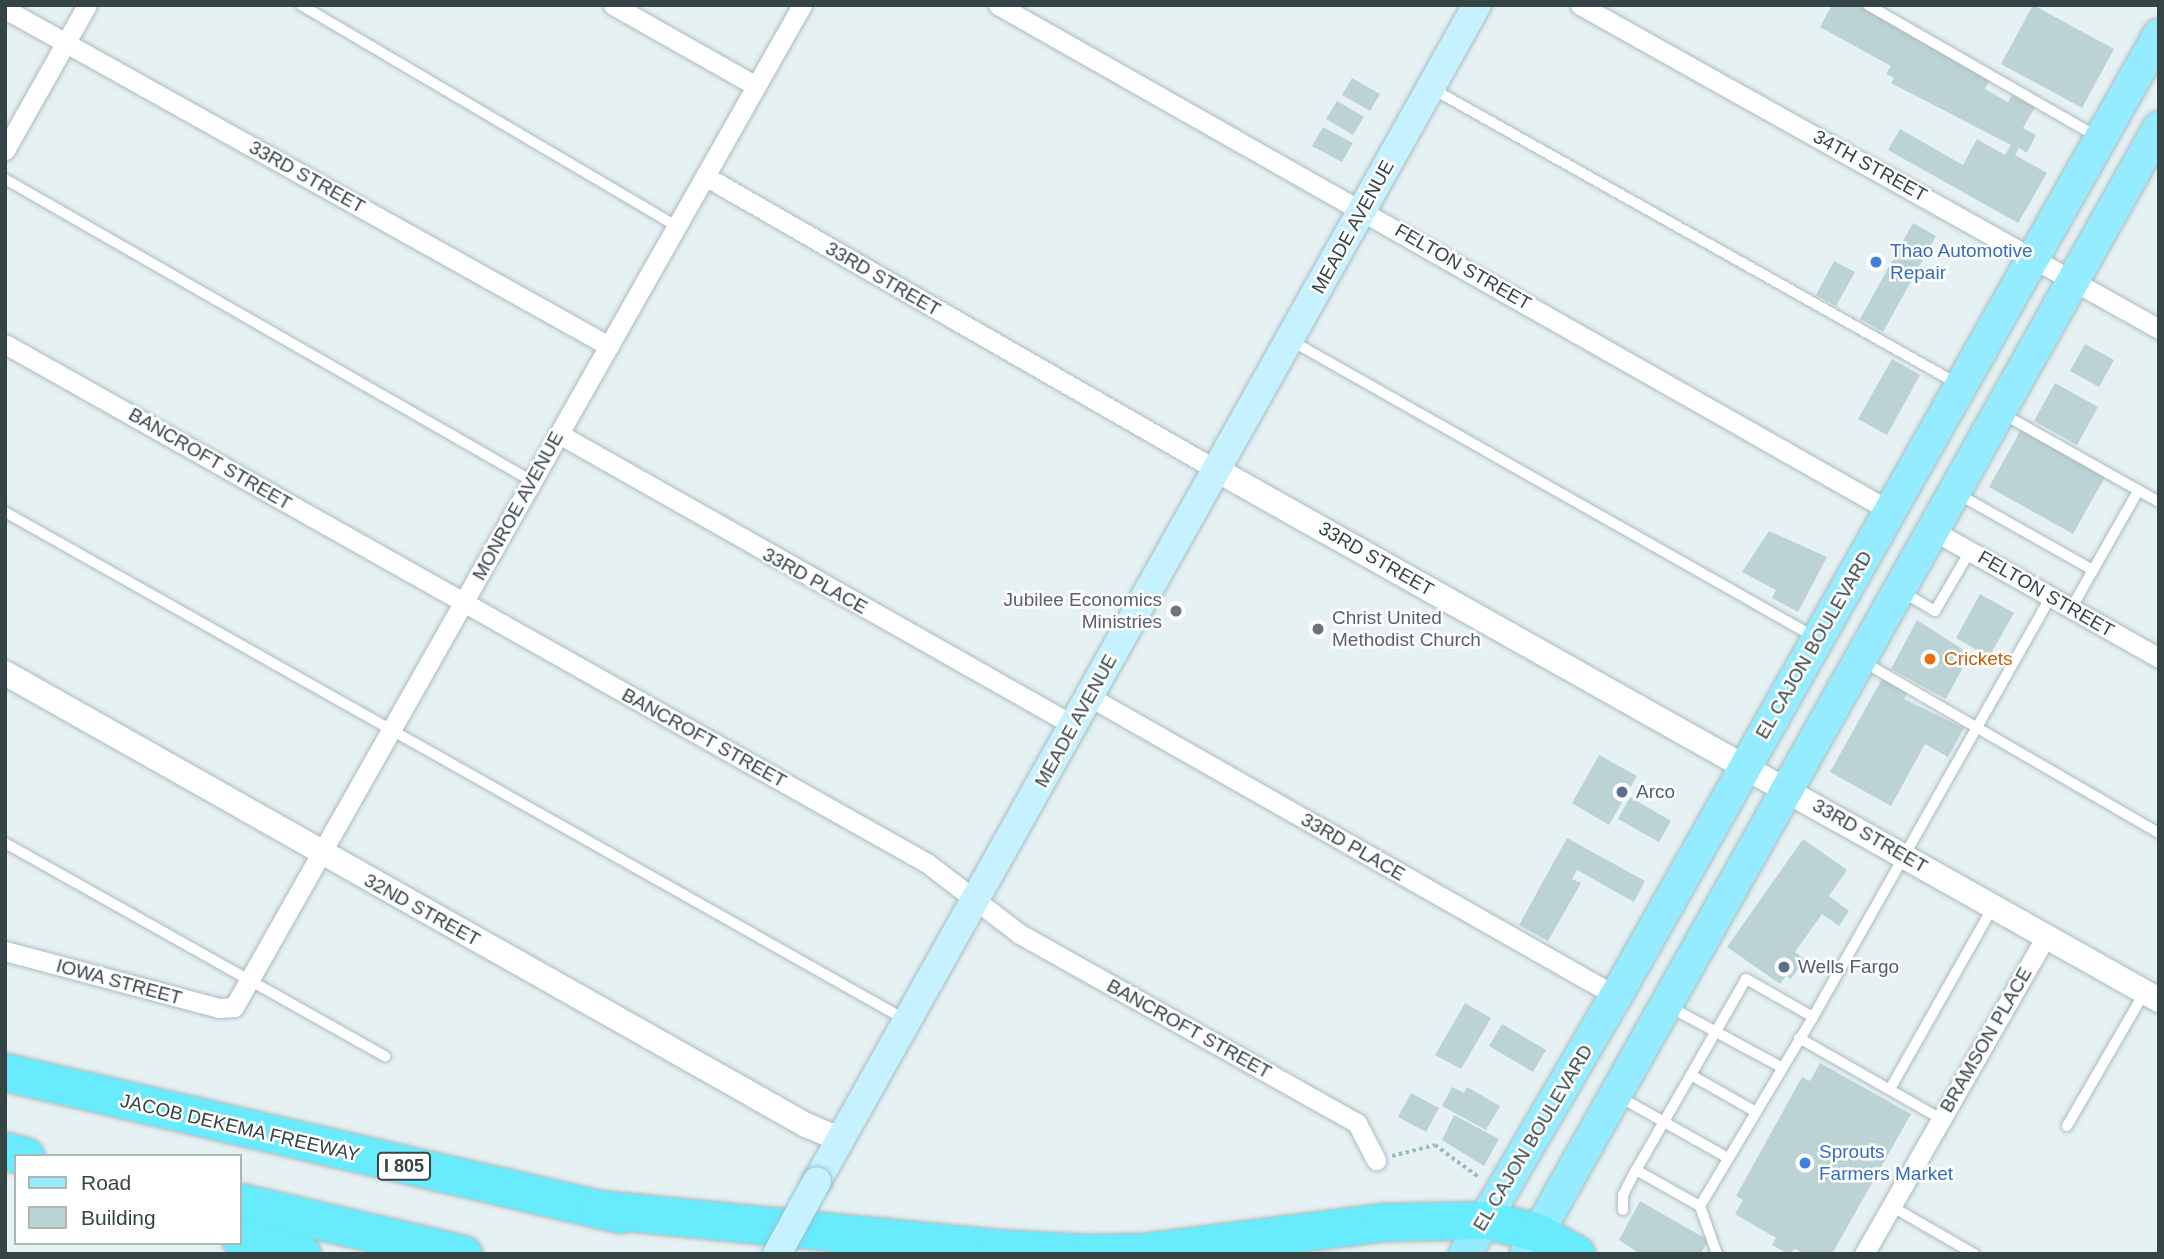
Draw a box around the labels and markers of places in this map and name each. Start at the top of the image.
place label: Thao Automotive Repair [1890,240,2034,284]
marker: Thao Automotive Repair [1868,254,1884,270]
place label: Jubilee Economics Ministries [1004,589,1162,633]
marker: Jubilee Economics Ministries [1168,603,1184,619]
place label: Christ United Methodist Church [1332,607,1481,651]
marker: Christ United Methodist Church [1310,621,1326,637]
place label: Crickets [1944,648,2013,670]
marker: Crickets [1922,651,1938,667]
place label: Arco [1636,781,1675,803]
marker: Arco [1614,784,1630,800]
place label: Wells Fargo [1798,956,1899,978]
marker: Wells Fargo [1776,959,1792,975]
place label: Sprouts Farmers Market [1819,1141,1953,1185]
marker: Sprouts Farmers Market [1797,1155,1813,1171]

